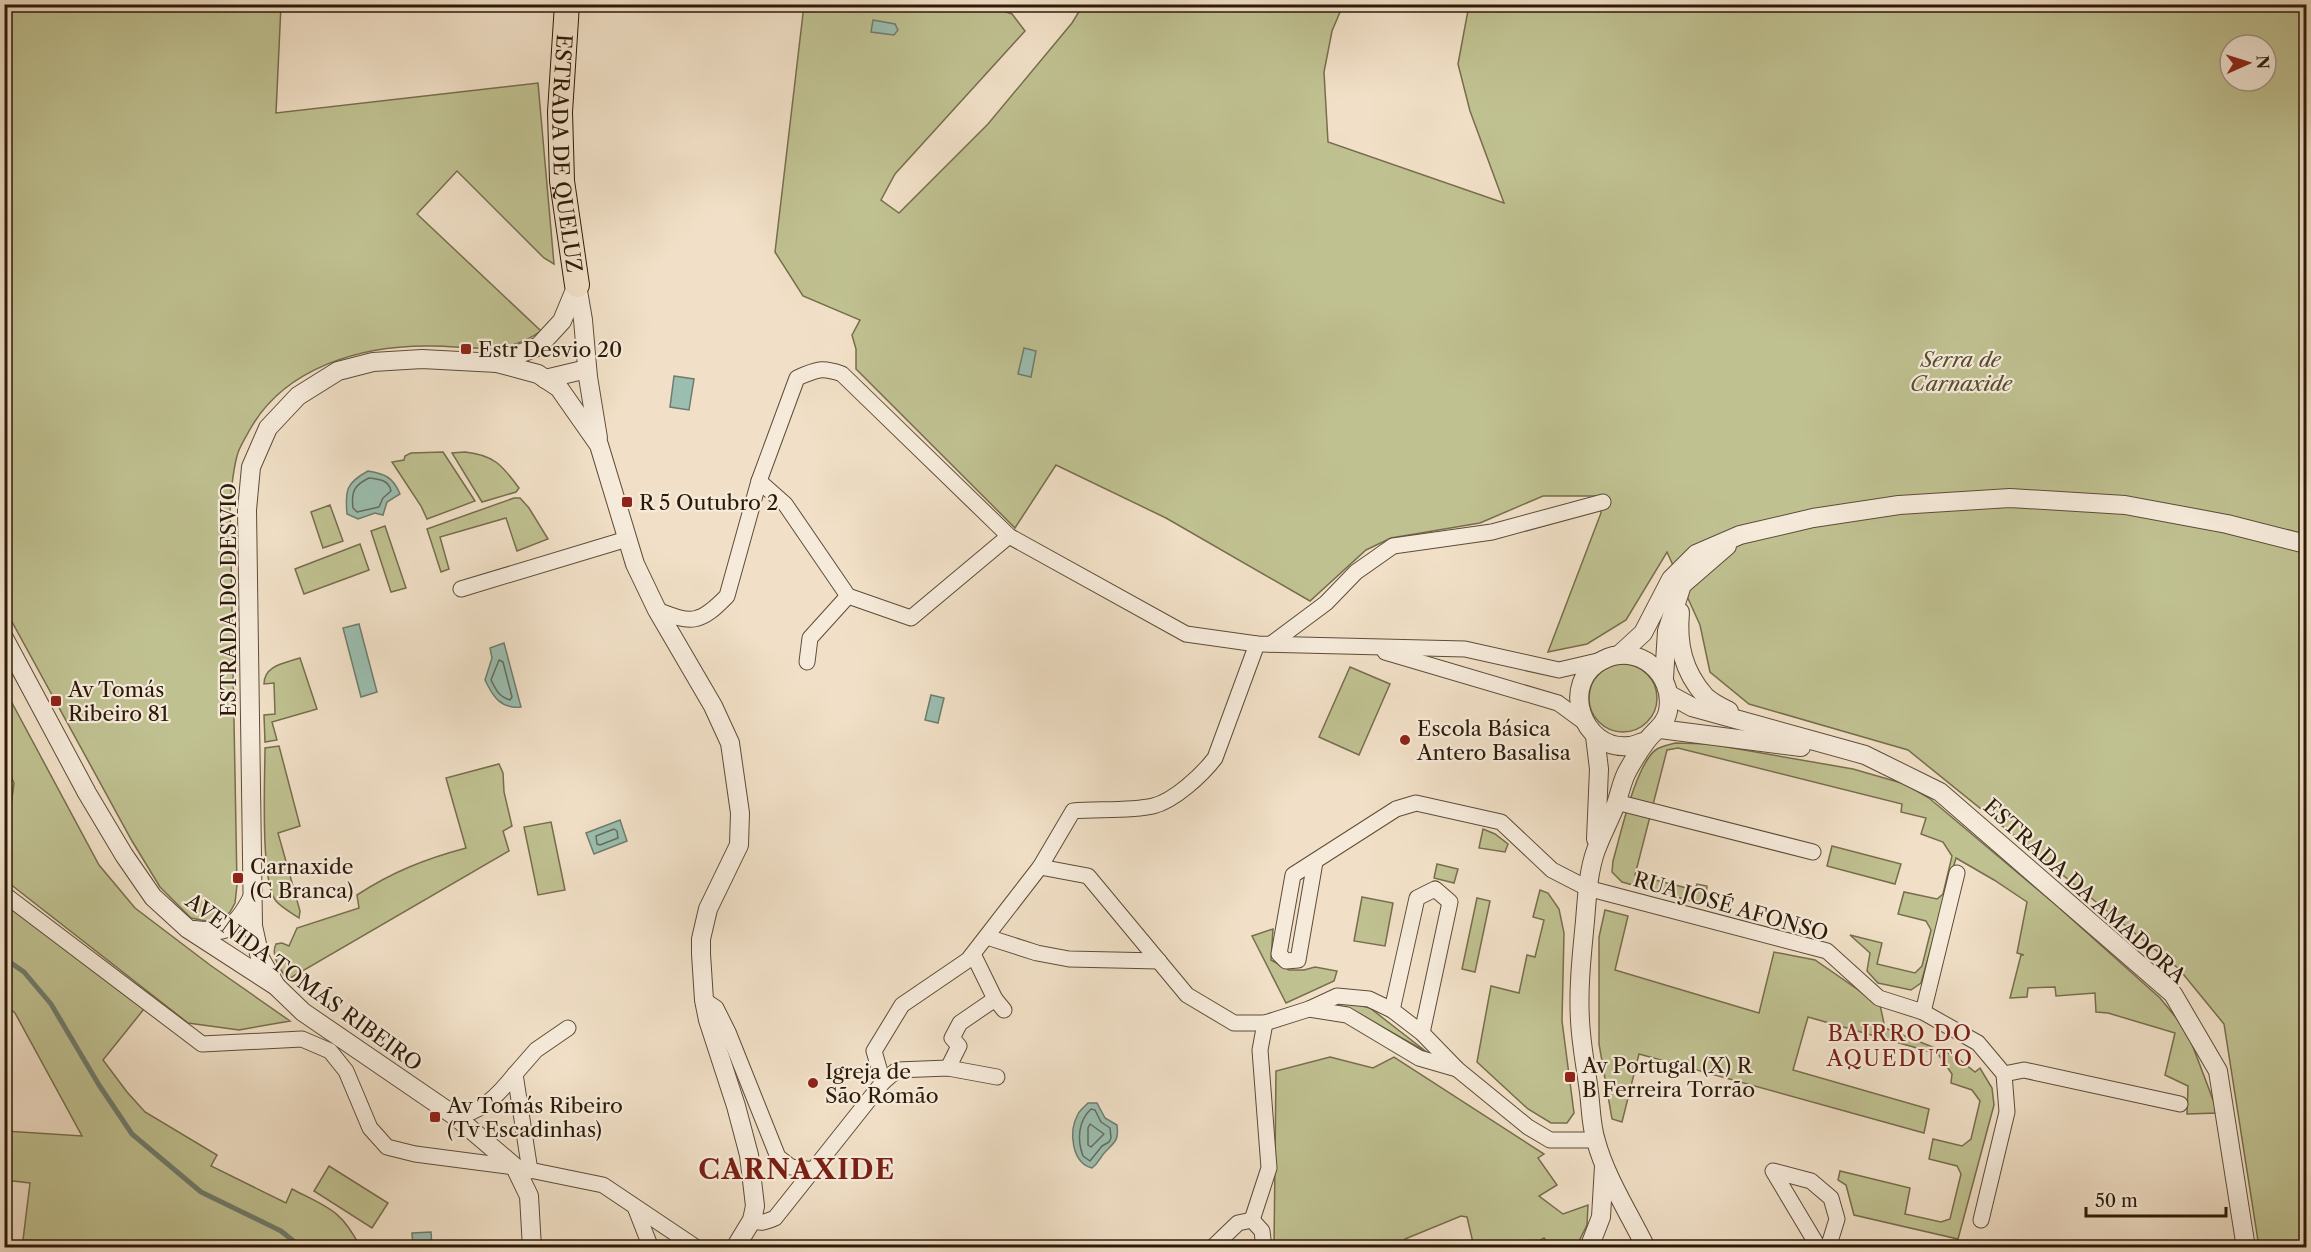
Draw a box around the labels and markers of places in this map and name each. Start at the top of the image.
place label: Estr Desvio 20 [478,337,622,362]
marker: Estr Desvio 20 [459,342,473,356]
place label: R 5 Outubro 2 [639,490,779,515]
marker: R 5 Outubro 2 [620,495,634,509]
place label: Av Tomás Ribeiro 81 [67,677,169,726]
marker: Av Tomás Ribeiro 81 [49,694,63,708]
place label: Escola Básica Antero Basalisa [1416,716,1572,765]
marker: Escola Básica Antero Basalisa [1398,733,1412,747]
place label: Carnaxide (C Branca) [250,854,354,903]
marker: Carnaxide (C Branca) [231,871,245,885]
place label: Av Portugal (X) R B Ferreira Torrão [1581,1053,1755,1102]
place label: Igreja de São Romão [825,1059,939,1108]
marker: Av Portugal (X) R B Ferreira Torrão [1563,1070,1577,1084]
marker: Igreja de São Romão [806,1076,820,1090]
place label: Av Tomás Ribeiro (Tv Escadinhas) [446,1093,623,1142]
marker: Av Tomás Ribeiro (Tv Escadinhas) [428,1110,442,1124]

